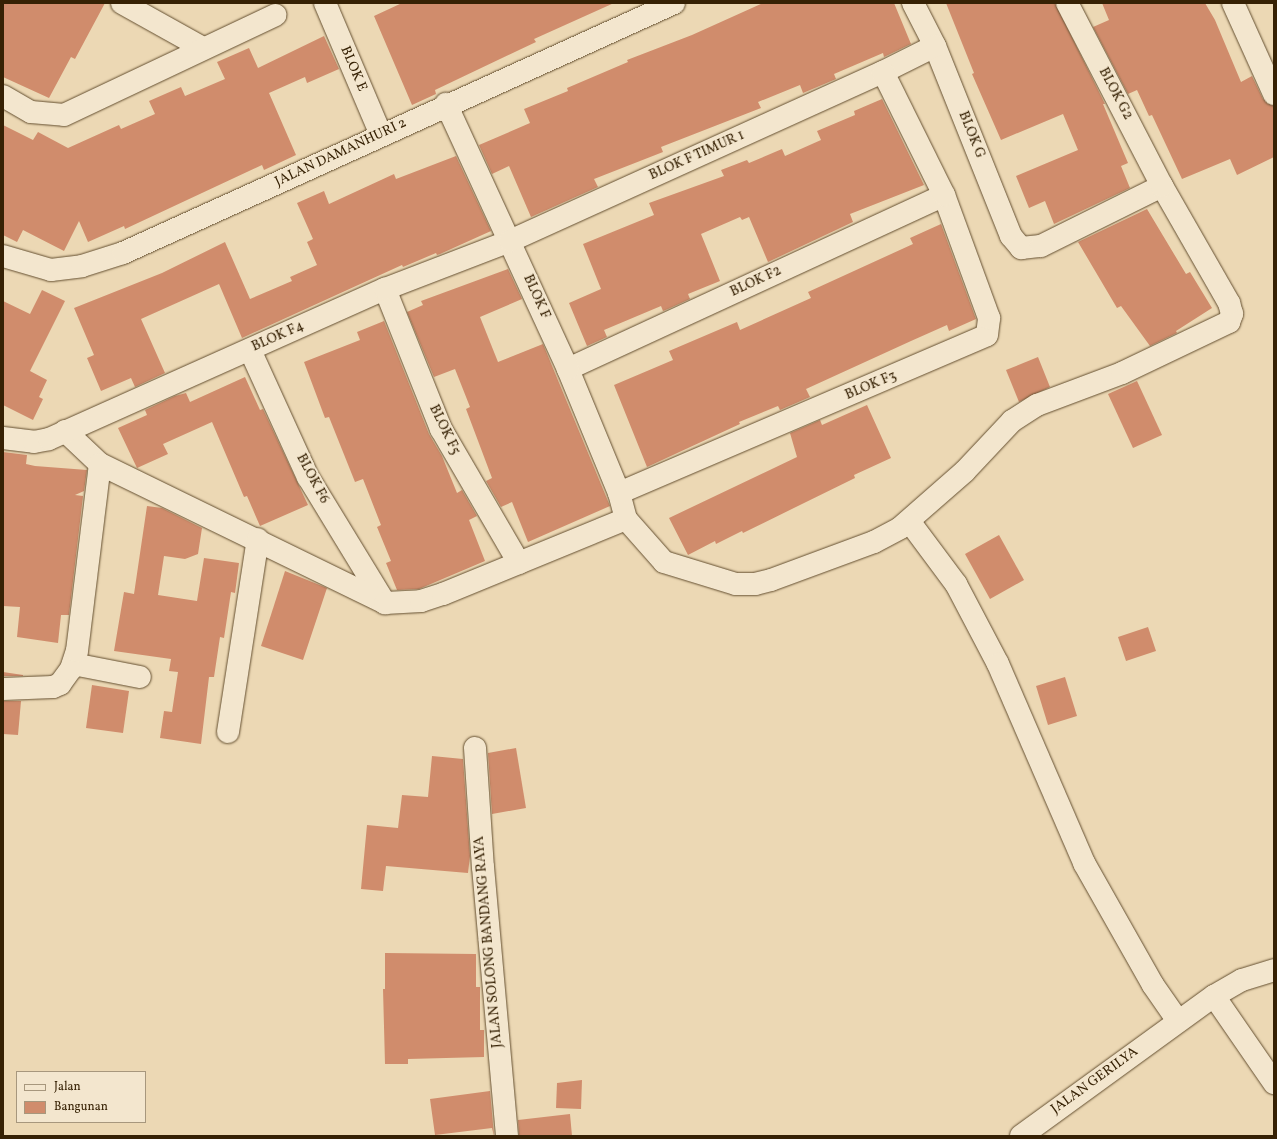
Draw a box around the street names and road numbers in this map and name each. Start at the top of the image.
street label: BLOK E [336,44,370,94]
street label: BLOK G2 [1094,65,1136,123]
street label: BLOK G [954,109,988,161]
street label: JALAN DAMANHURI 2 [273,115,409,191]
street label: BLOK F TIMUR 1 [647,127,747,185]
street label: BLOK F2 [728,263,784,301]
street label: BLOK F [519,272,553,322]
street label: BLOK F4 [249,318,307,356]
street label: BLOK F3 [843,368,899,404]
street label: BLOK F5 [425,402,463,458]
street label: BLOK F6 [292,451,332,507]
street label: JALAN SOLONG BANDANG RAYA [471,835,507,1049]
street label: JALAN GERILYA [1048,1044,1142,1118]

